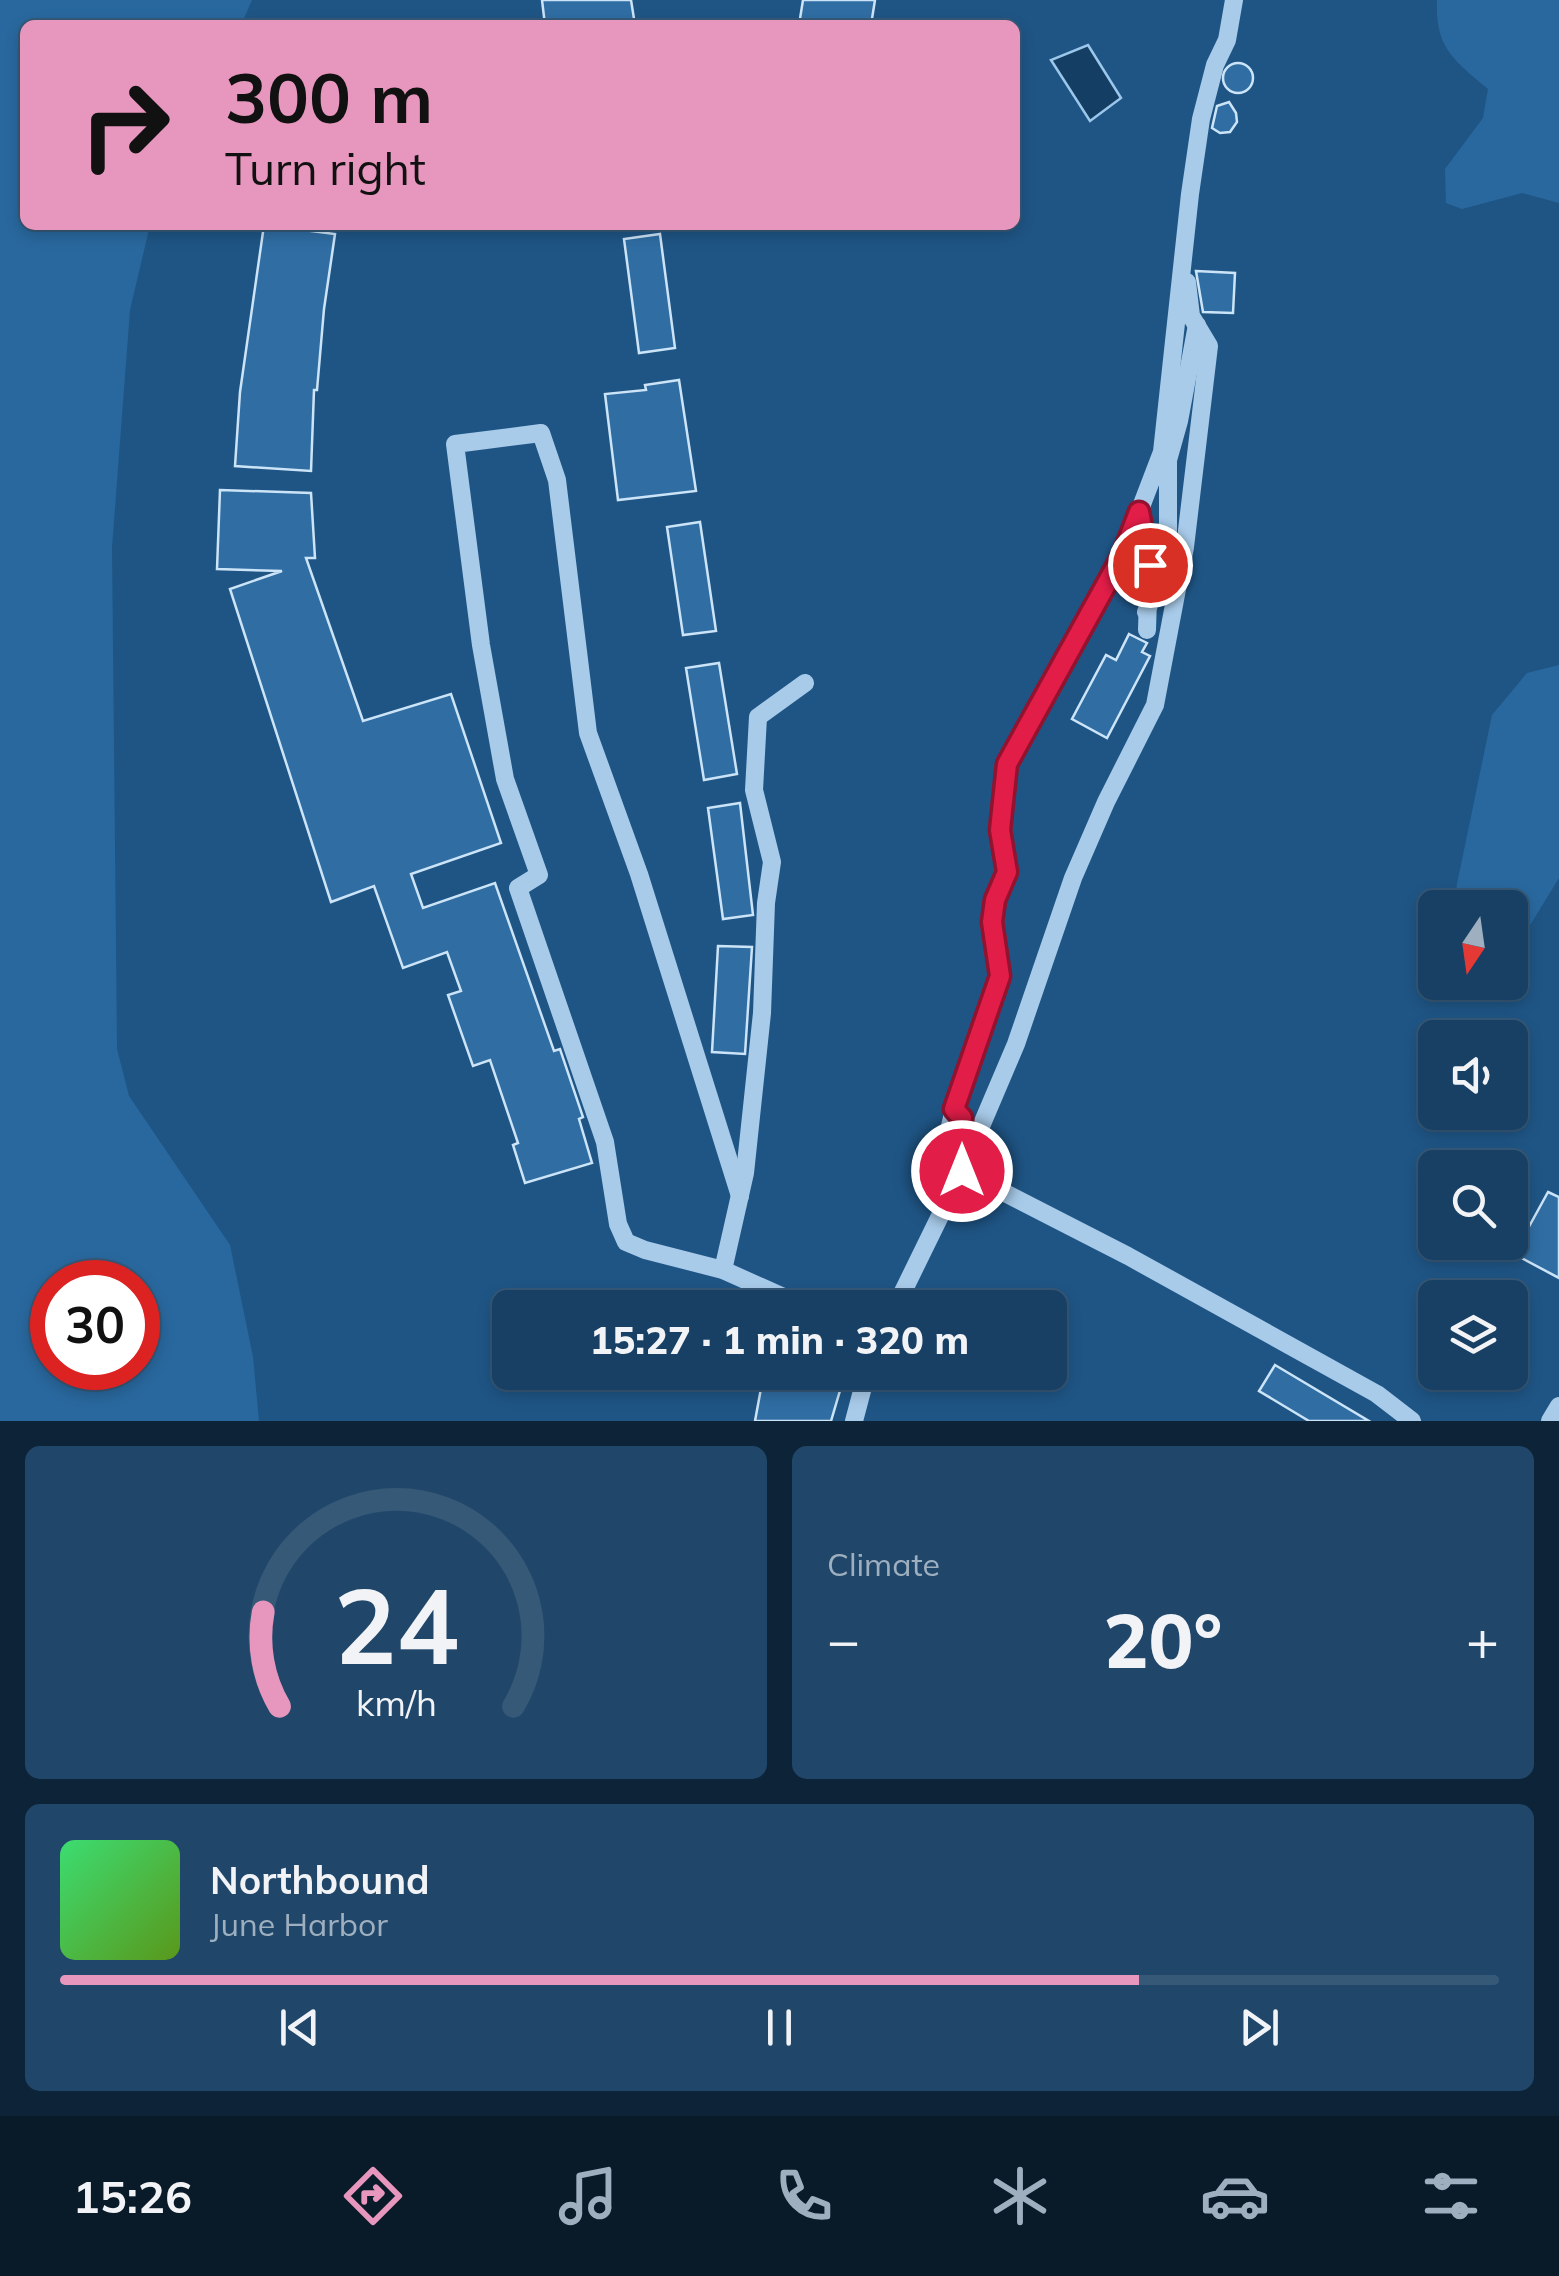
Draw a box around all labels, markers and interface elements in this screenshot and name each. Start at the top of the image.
text: 300 m [225,53,433,141]
icon: right [60,60,190,190]
text: Turn right [225,140,426,196]
pin [1108,523,1193,608]
icon: arrive [1123,538,1178,593]
north arrow [1418,890,1528,1000]
map controls [1418,890,1528,1390]
button: sound [1418,1020,1528,1130]
position arrow [910,1119,1014,1223]
button: search [1418,1150,1528,1260]
speed limit sign: 30 [30,1260,160,1390]
button: layers [1418,1280,1528,1390]
text: 15:27 · 1 min · 320 m [590,1316,969,1364]
text: Climate [827,1544,940,1584]
text: 24 [334,1559,458,1690]
text: 20° [1104,1593,1222,1687]
text: − [827,1605,860,1674]
text: + [1466,1605,1499,1674]
text: km/h [356,1680,436,1725]
text: Northbound [210,1856,430,1904]
text: June Harbor [210,1904,388,1944]
icon: previous [272,2000,327,2055]
icon: pause [752,2000,807,2055]
icon: next [1232,2000,1287,2055]
icon: directions [338,2161,408,2231]
icon: music [553,2161,623,2231]
icon: phone [769,2161,839,2231]
icon: climate [985,2161,1055,2231]
icon: car [1200,2161,1270,2231]
icon: filters [1416,2161,1486,2231]
text: 15:26 [73,2168,192,2224]

